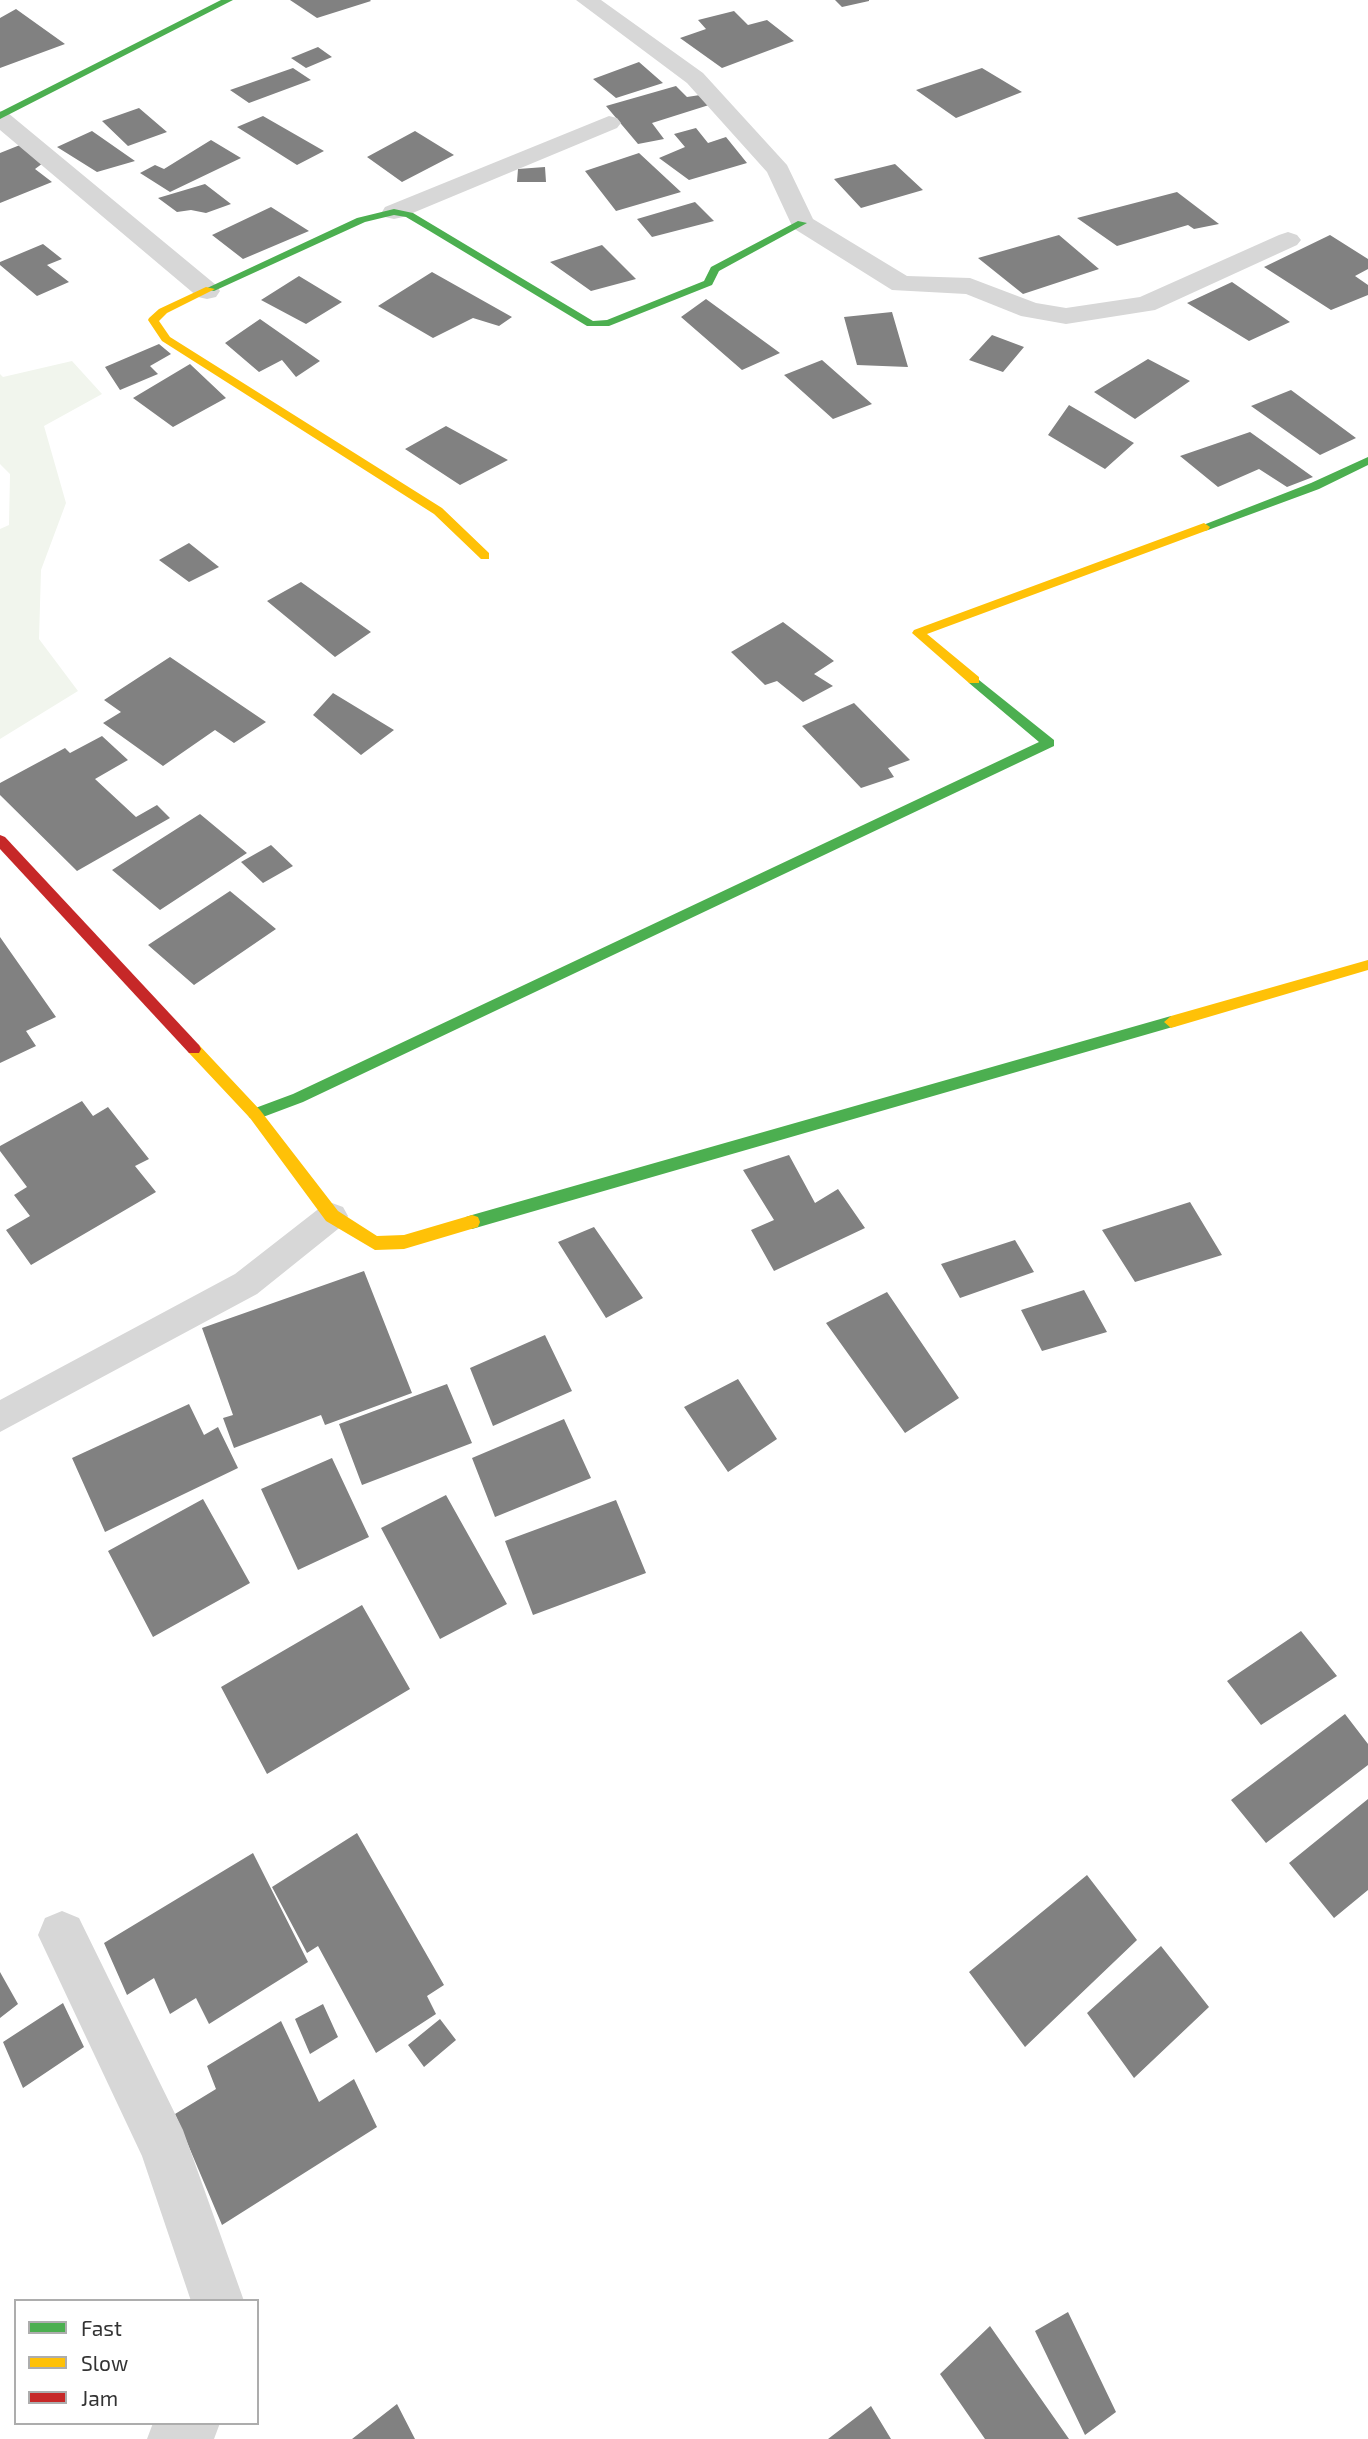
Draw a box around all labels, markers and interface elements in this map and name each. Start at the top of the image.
legend [14,2299,259,2425]
text: Fast [81,2315,122,2340]
text: Slow [81,2350,128,2375]
text: Jam [81,2385,118,2410]

